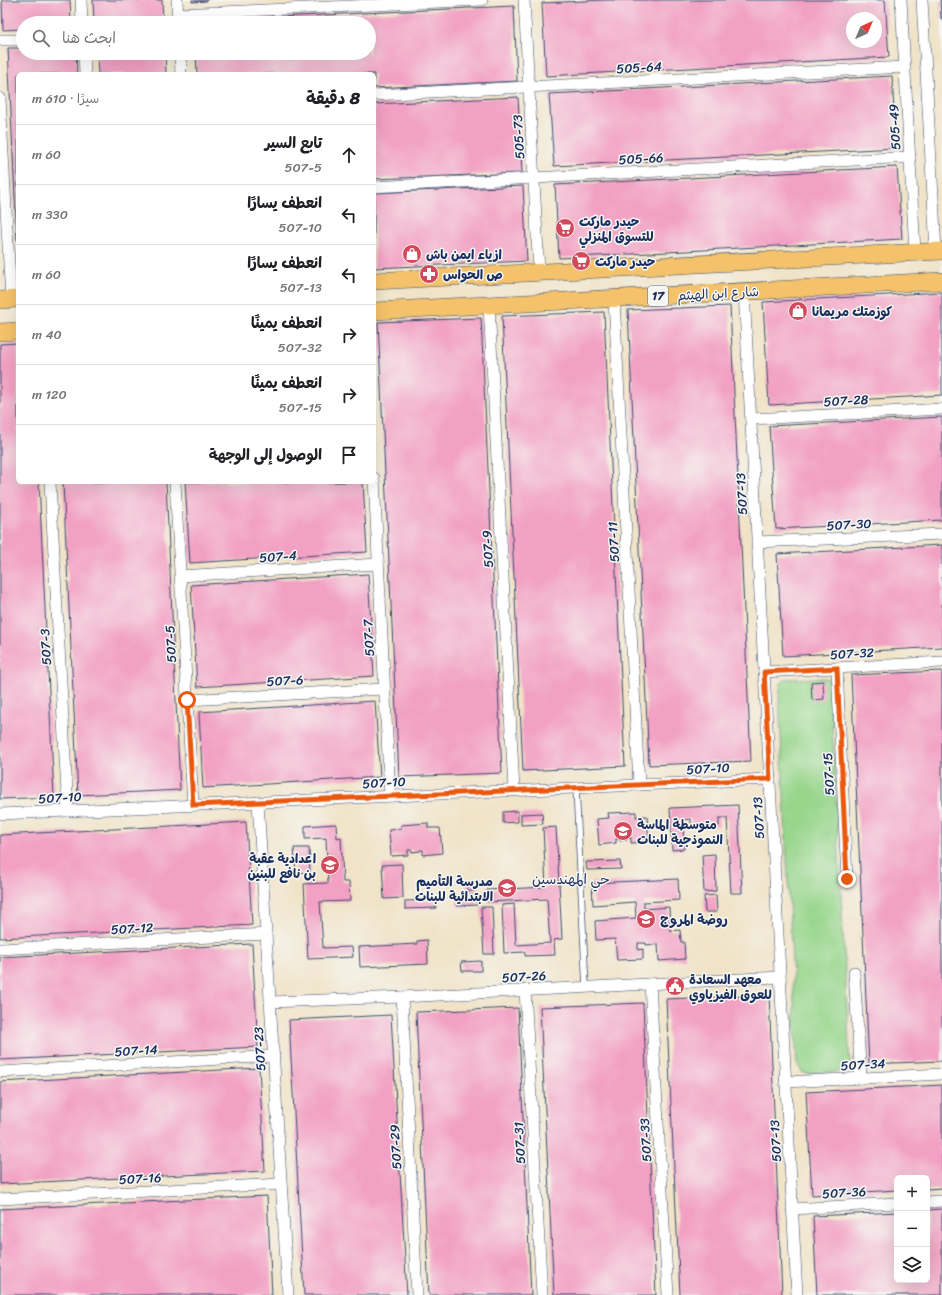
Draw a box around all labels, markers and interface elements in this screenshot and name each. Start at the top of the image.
north arrow [846,12,882,48]
search box [16,16,376,60]
text: ابحث هنا [62,25,116,51]
icon: search [30,27,52,49]
street label: 505-64 [616,55,662,80]
text: 8 دقيقة [306,83,360,113]
text: سيرًا · 610 m [32,87,99,110]
street label: 505-49 [882,103,907,151]
street label: 505-73 [506,114,531,160]
text: تابع السير [265,130,322,156]
text: 60 m [32,143,61,166]
icon: ahead [338,144,360,166]
street label: 505-66 [618,146,664,171]
text: 507-5 [284,156,322,179]
text: انعطف يسارًا [247,190,322,216]
text: 330 m [32,203,68,226]
icon: left [338,204,360,226]
place label: حيدر ماركت للتسوق المنزلي [579,210,654,249]
text: 507-10 [279,216,322,239]
supermarket icon: حيدر ماركت للتسوق المنزلي [554,217,576,239]
shop icon: ازياء ايمن باش [401,243,423,265]
place label: ازياء ايمن باش [426,243,502,266]
text: انعطف يسارًا [247,250,322,276]
supermarket icon: حيدر ماركت [570,250,592,272]
place label: حيدر ماركت [595,250,656,273]
text: 60 m [32,263,61,286]
pharmacy icon: ص الحواس [418,263,440,285]
place label: ص الحواس [443,263,503,286]
icon: left [338,264,360,286]
text: 507-13 [280,276,322,299]
street label: شارع ابن الهيثم [677,280,759,307]
road number: 17 [648,286,668,306]
shop icon: كوزمتك مريمانا [787,300,809,322]
place label: كوزمتك مريمانا [812,300,893,323]
text: انعطف يمينًا [251,310,322,336]
text: 40 m [32,323,62,346]
icon: right [338,324,360,346]
text: 507-32 [278,336,322,359]
text: انعطف يمينًا [251,370,322,396]
text: 120 m [32,383,67,406]
icon: right [338,384,360,406]
street label: 507-28 [823,388,869,413]
text: 507-15 [279,396,322,419]
text: الوصول إلى الوجهة [209,442,322,468]
icon: arrive [338,444,360,466]
street label: 507-13 [729,472,754,516]
street label: 507-30 [826,512,872,537]
street label: 507-11 [601,521,626,563]
street label: 507-9 [475,530,500,568]
street label: 507-4 [258,544,298,569]
street label: 507-7 [356,617,381,657]
street label: 507-5 [158,625,183,663]
street label: 507-3 [33,628,58,666]
street label: 507-32 [829,641,875,666]
street label: 507-6 [266,668,304,693]
route start [178,691,196,709]
street label: 507-15 [816,752,841,796]
street label: 507-10 [686,756,730,781]
street label: 507-10 [362,770,406,795]
street label: 507-10 [38,785,82,810]
street label: 507-13 [746,796,771,840]
place label: متوسطة الماسة النموذجية للبنات [637,813,723,851]
school or university icon: متوسطة الماسة النموذجية للبنات [612,820,634,842]
place label: اعدادية عقبة بن نافع للبنين [247,847,316,885]
school or university icon: اعدادية عقبة بن نافع للبنين [319,854,341,876]
district label: حي المهندسين [532,867,610,892]
place label: مدرسة التأميم الابتدائية للبنات [415,870,493,908]
route end [838,870,856,888]
school or university icon: مدرسة التأميم الابتدائية للبنات [496,877,518,899]
school or university icon: روضة المروج [635,908,657,930]
place label: روضة المروج [660,908,728,931]
street label: 507-12 [110,916,154,941]
street label: 507-26 [501,964,547,989]
place label: معهد السعادة للعوق الفيزياوي [689,968,772,1006]
public building icon: معهد السعادة للعوق الفيزياوي [664,975,686,997]
street label: 507-23 [247,1026,272,1072]
street label: 507-14 [114,1038,158,1063]
street label: 507-34 [840,1052,886,1077]
street label: 507-33 [633,1117,658,1162]
street label: 507-13 [763,1119,788,1163]
street label: 507-31 [507,1121,532,1165]
street label: 507-29 [383,1124,408,1170]
street label: 507-16 [118,1166,162,1191]
map controls [894,1175,930,1283]
button: + [894,1175,930,1211]
street label: 507-36 [821,1180,867,1205]
button: − [894,1211,930,1247]
button: layers [894,1247,930,1283]

